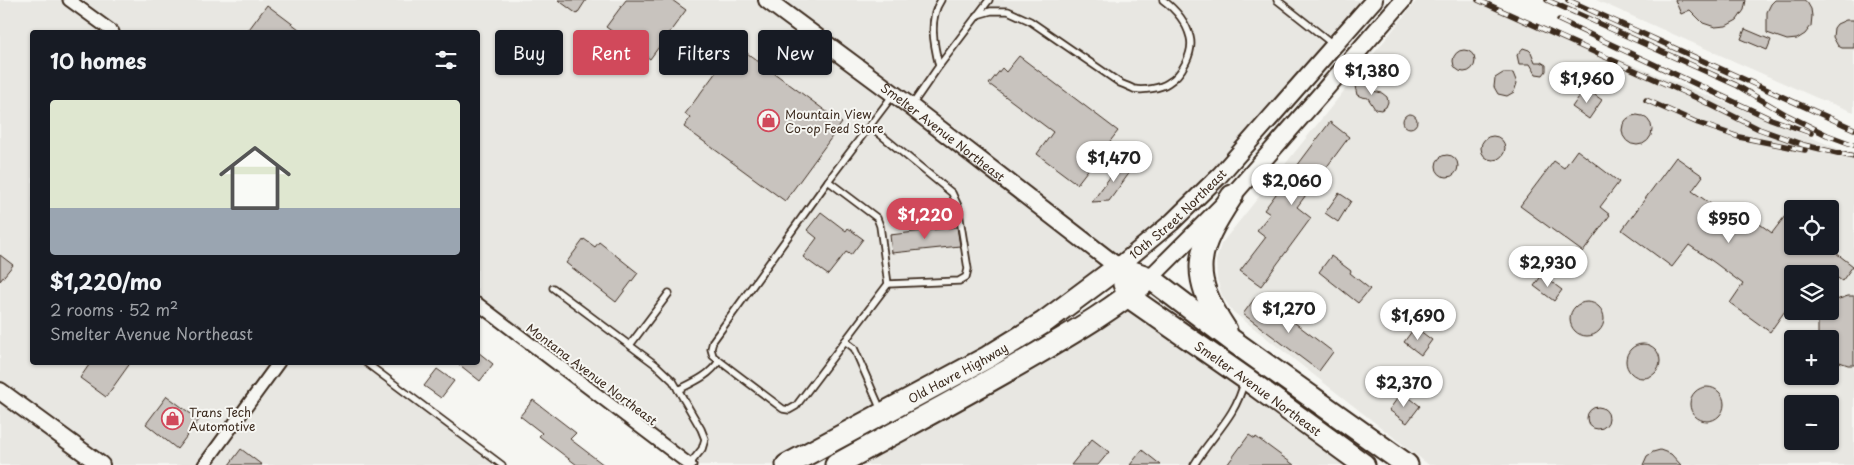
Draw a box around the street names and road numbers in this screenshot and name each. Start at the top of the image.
street label: Smelter Avenue Northeast [877,78,1009,186]
street label: 10th Street Northeast [1125,165,1231,263]
street label: Montana Avenue Northeast [523,319,661,429]
street label: Smelter Avenue Northeast [1191,337,1325,440]
street label: Old Havre Highway [905,338,1011,407]

